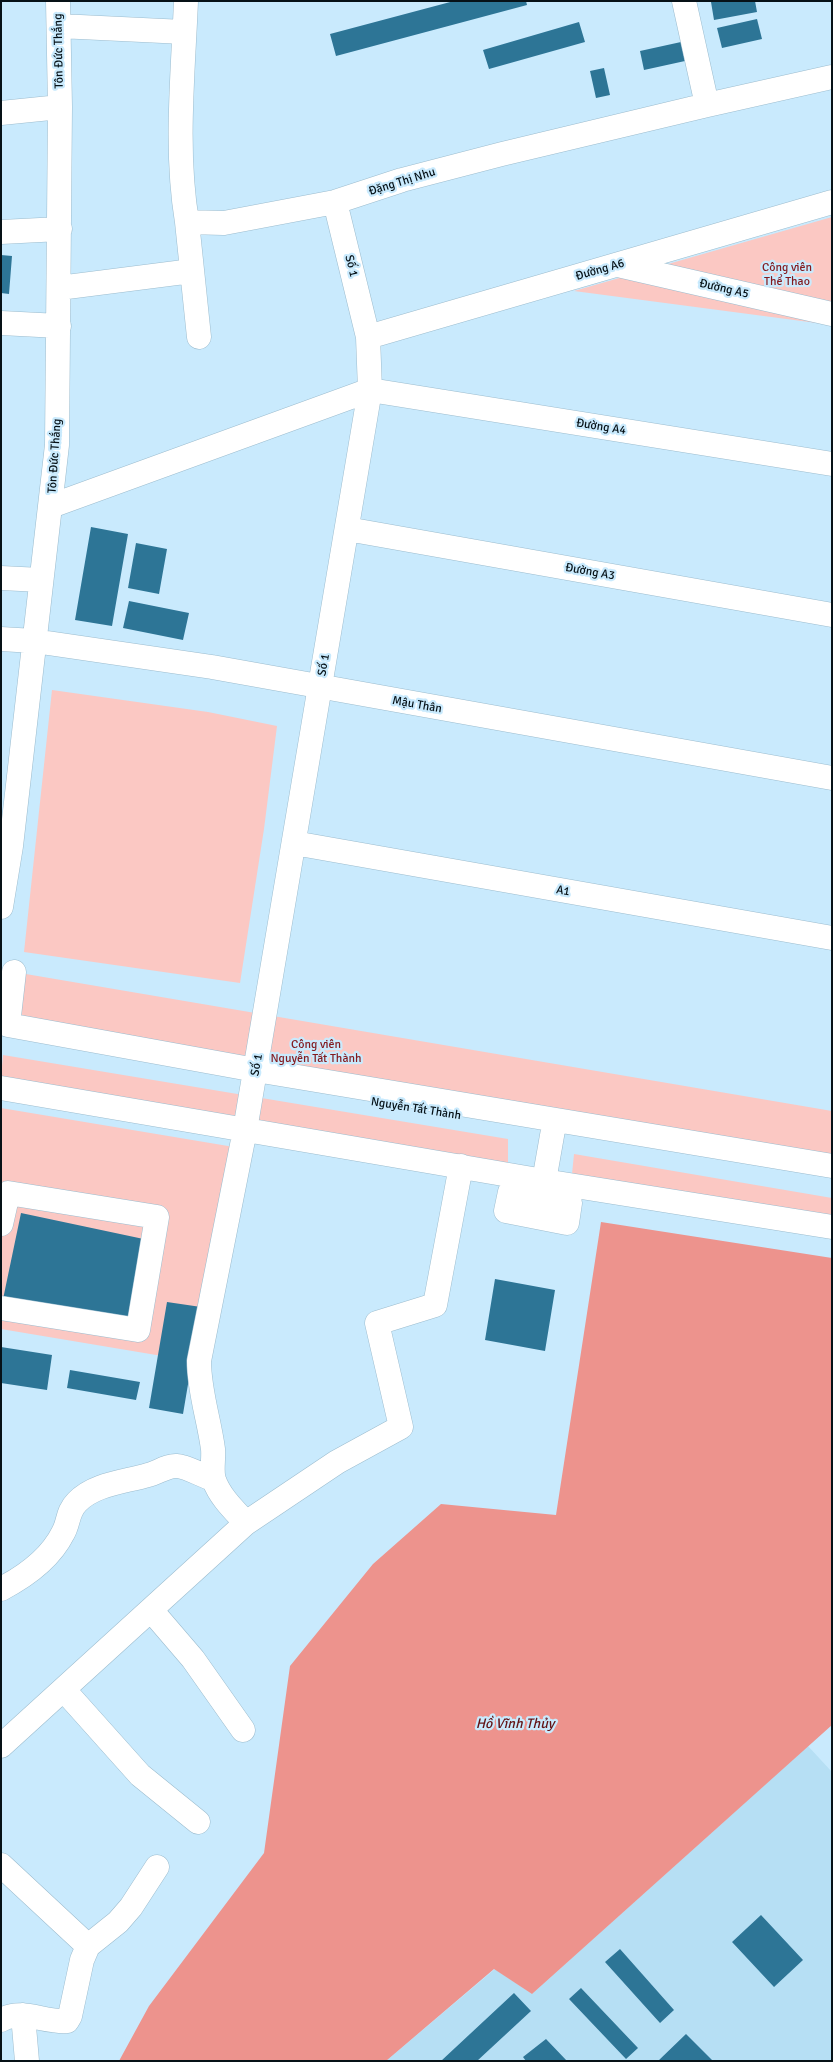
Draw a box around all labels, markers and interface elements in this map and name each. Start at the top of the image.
street label: Tôn Đức Thắng [51,13,67,89]
street label: Đặng Thị Nhu [367,165,437,199]
street label: Số 1 [341,254,361,278]
street label: Đường A6 [574,256,626,284]
park label: Công viên Thể Thao [762,261,812,289]
street label: Đường A5 [698,276,750,302]
street label: Đường A4 [575,416,627,438]
street label: Tôn Đức Thắng [45,418,65,494]
street label: Đường A3 [564,561,616,583]
street label: Số 1 [315,653,333,677]
street label: Mậu Thân [391,694,443,716]
street label: A1 [555,883,571,899]
park label: Công viên Nguyễn Tất Thành [270,1038,362,1066]
street label: Số 1 [248,1053,266,1077]
street label: Nguyễn Tất Thành [370,1095,462,1123]
water label: Hồ Vĩnh Thủy [476,1716,554,1732]

